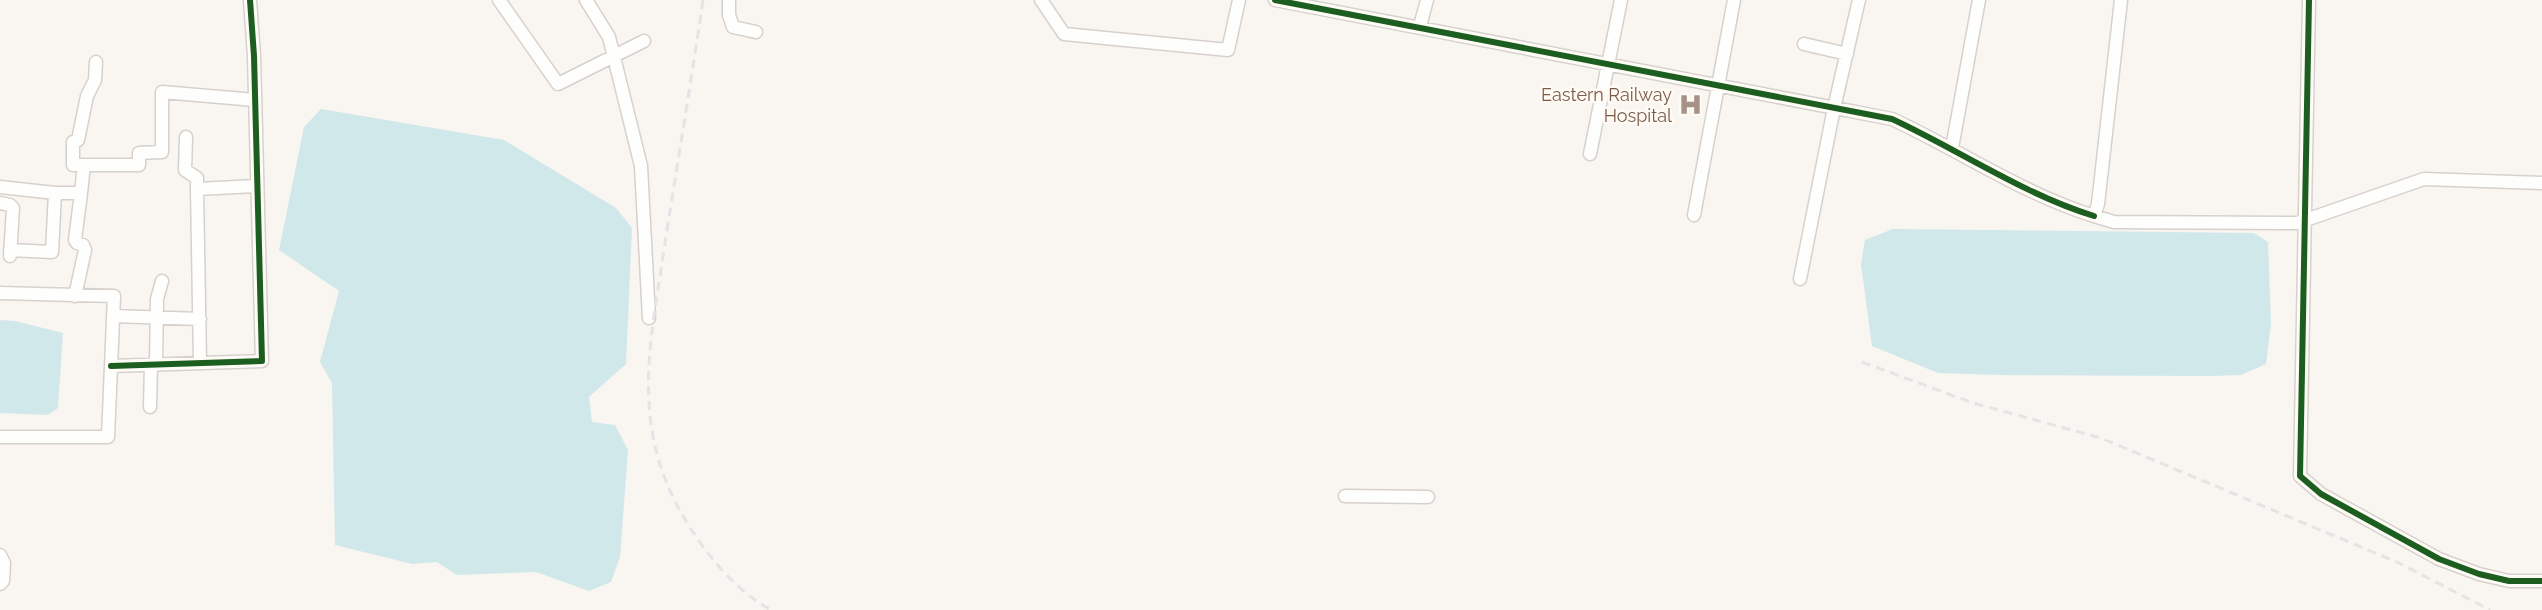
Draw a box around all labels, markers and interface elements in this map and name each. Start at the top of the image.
place label: Eastern Railway Hospital [1541,84,1672,126]
hospital icon: Eastern Railway Hospital [1677,92,1703,118]

